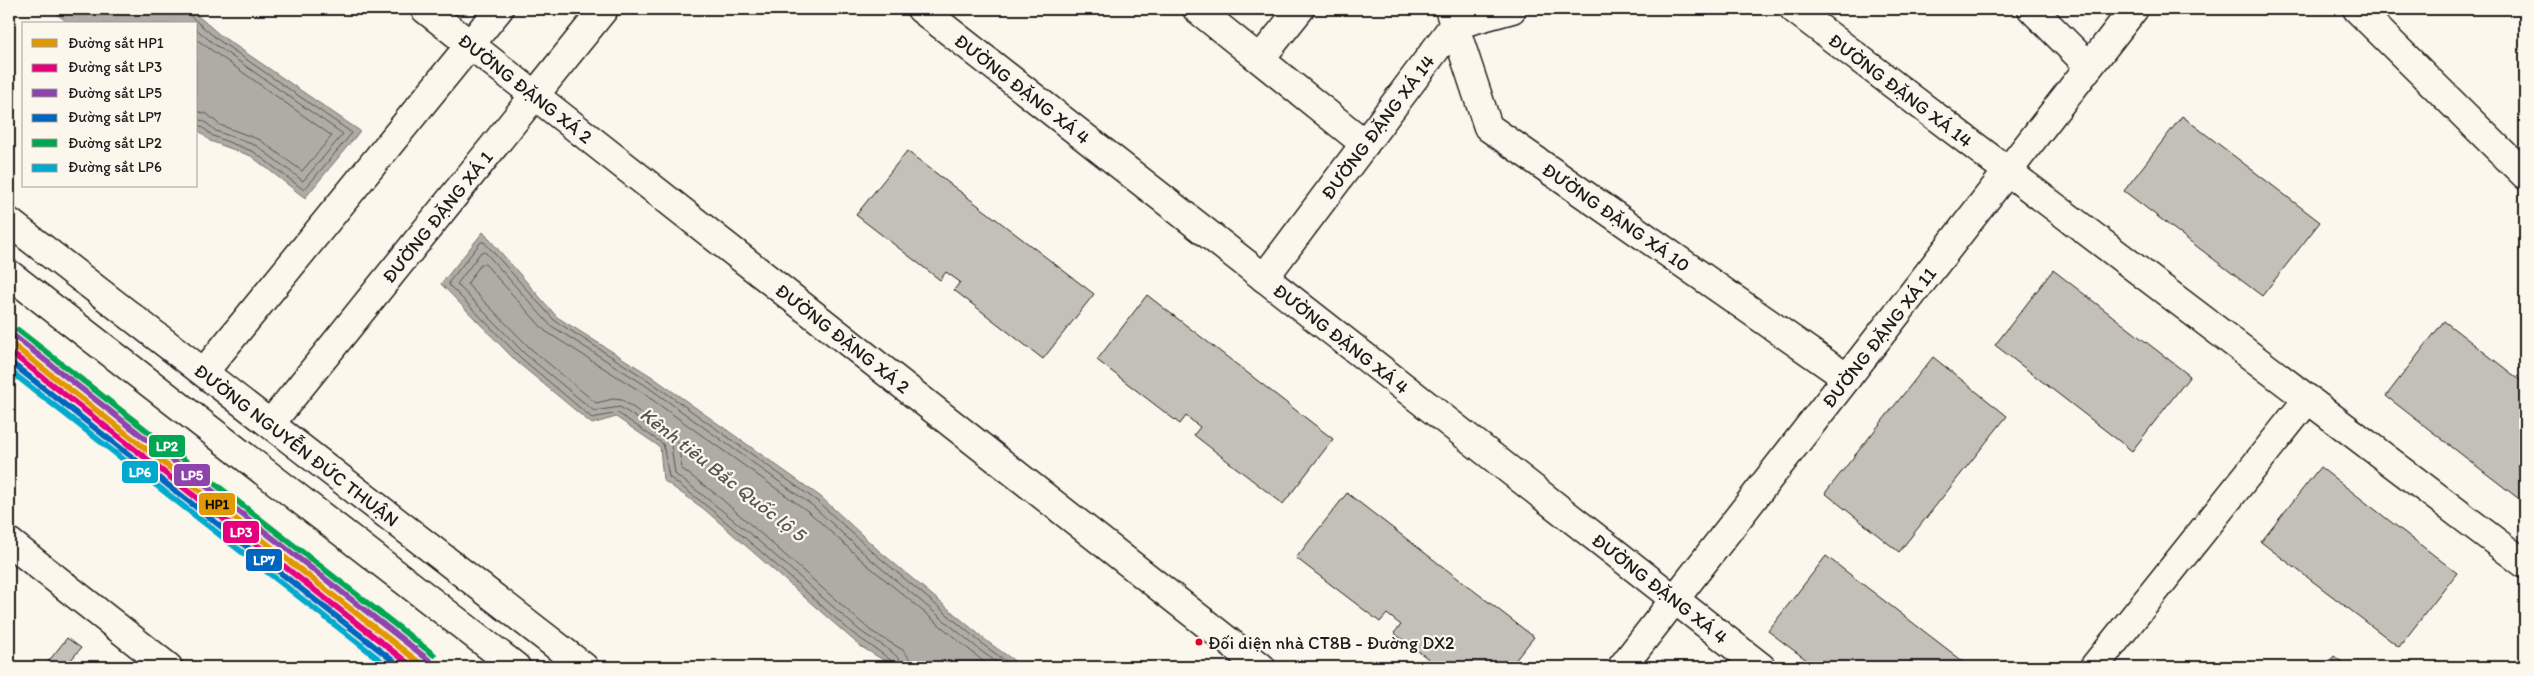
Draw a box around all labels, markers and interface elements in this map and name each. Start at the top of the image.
legend [22,22,198,188]
street label: ĐƯỜNG ĐẶNG XÁ 14 [1824,28,1977,152]
street label: ĐƯỜNG ĐẶNG XÁ 2 [454,29,597,148]
street label: ĐƯỜNG ĐẶNG XÁ 4 [950,29,1095,149]
text: Đường sắt HP1 [68,34,164,52]
street label: ĐƯỜNG ĐẶNG XÁ 14 [1316,50,1440,204]
text: Đường sắt LP3 [68,58,162,76]
text: Đường sắt LP5 [68,84,162,102]
text: Đường sắt LP7 [68,108,162,126]
text: Đường sắt LP2 [68,134,162,152]
street label: ĐƯỜNG ĐẶNG XÁ 1 [377,146,498,288]
text: Đường sắt LP6 [68,158,162,176]
street label: ĐƯỜNG ĐẶNG XÁ 10 [1538,158,1694,277]
street label: ĐƯỜNG ĐẶNG XÁ 11 [1817,262,1941,412]
street label: ĐƯỜNG ĐẶNG XÁ 4 [1269,278,1413,399]
street label: ĐƯỜNG ĐẶNG XÁ 2 [771,279,914,398]
street label: ĐƯỜNG NGUYỄN ĐỨC THUẬN [190,359,403,531]
water label: Kênh tiêu Bắc Quốc lộ 5 [635,402,812,547]
line badge: LP2 [148,434,186,458]
text: LP2 [156,438,179,455]
line badge: LP6 [121,460,159,484]
line badge: LP5 [173,463,211,487]
text: LP6 [129,464,152,481]
text: LP5 [181,467,204,484]
line badge: HP1 [198,492,236,516]
text: HP1 [205,496,230,513]
line badge: LP3 [222,520,260,544]
text: LP3 [230,524,253,541]
street label: ĐƯỜNG ĐẶNG XÁ 4 [1588,528,1732,649]
line badge: LP7 [245,548,283,572]
text: LP7 [253,552,275,569]
place label: Đối diện nhà CT8B - Đường DX2 [1208,632,1455,654]
marker: Đối diện nhà CT8B - Đường DX2 [1194,637,1204,647]

